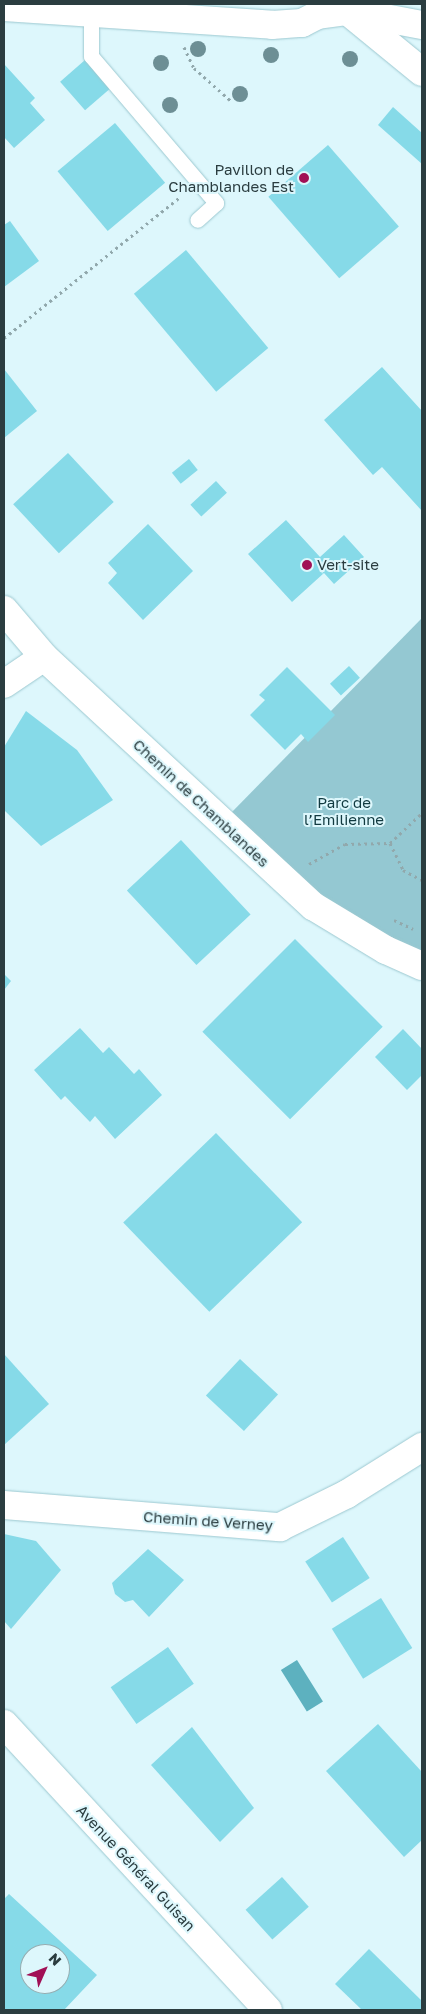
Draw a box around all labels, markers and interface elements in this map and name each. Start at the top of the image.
place label: Pavillon de Chamblandes Est [168,160,294,195]
marker: Pavillon de Chamblandes Est [298,172,310,184]
place label: Vert-site [317,556,379,574]
marker: Vert-site [301,559,313,571]
street label: Chemin de Chamblandes [129,735,273,871]
park label: Parc de l’Emilienne [304,793,384,828]
street label: Chemin de Verney [143,1507,273,1535]
street label: Avenue Général Guisan [73,1801,199,1935]
north arrow [20,1944,70,1994]
text: N [46,1949,65,1969]

